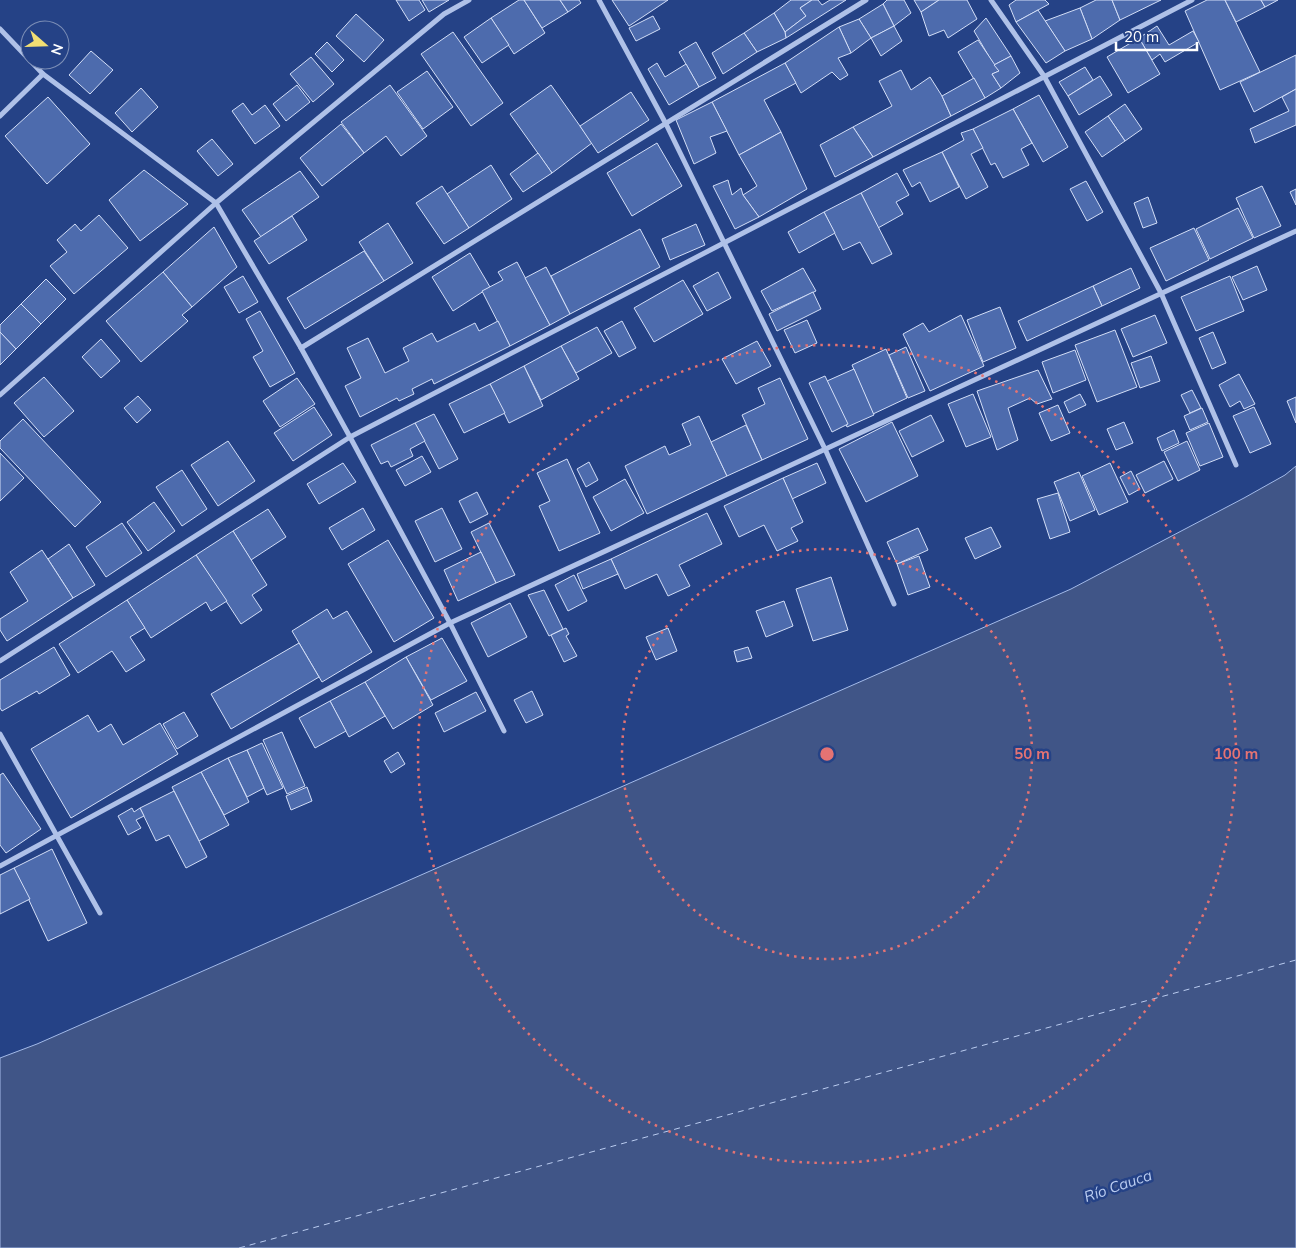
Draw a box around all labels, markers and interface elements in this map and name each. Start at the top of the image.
north arrow [20,20,70,70]
scale bar [1116,20,1197,52]
text: 20 m [1124,27,1159,46]
text: N [47,41,67,57]
text: 50 m [1014,744,1050,763]
text: 100 m [1214,744,1258,763]
centre of rings [818,745,836,763]
water label: Río Cauca [1081,1165,1154,1206]

